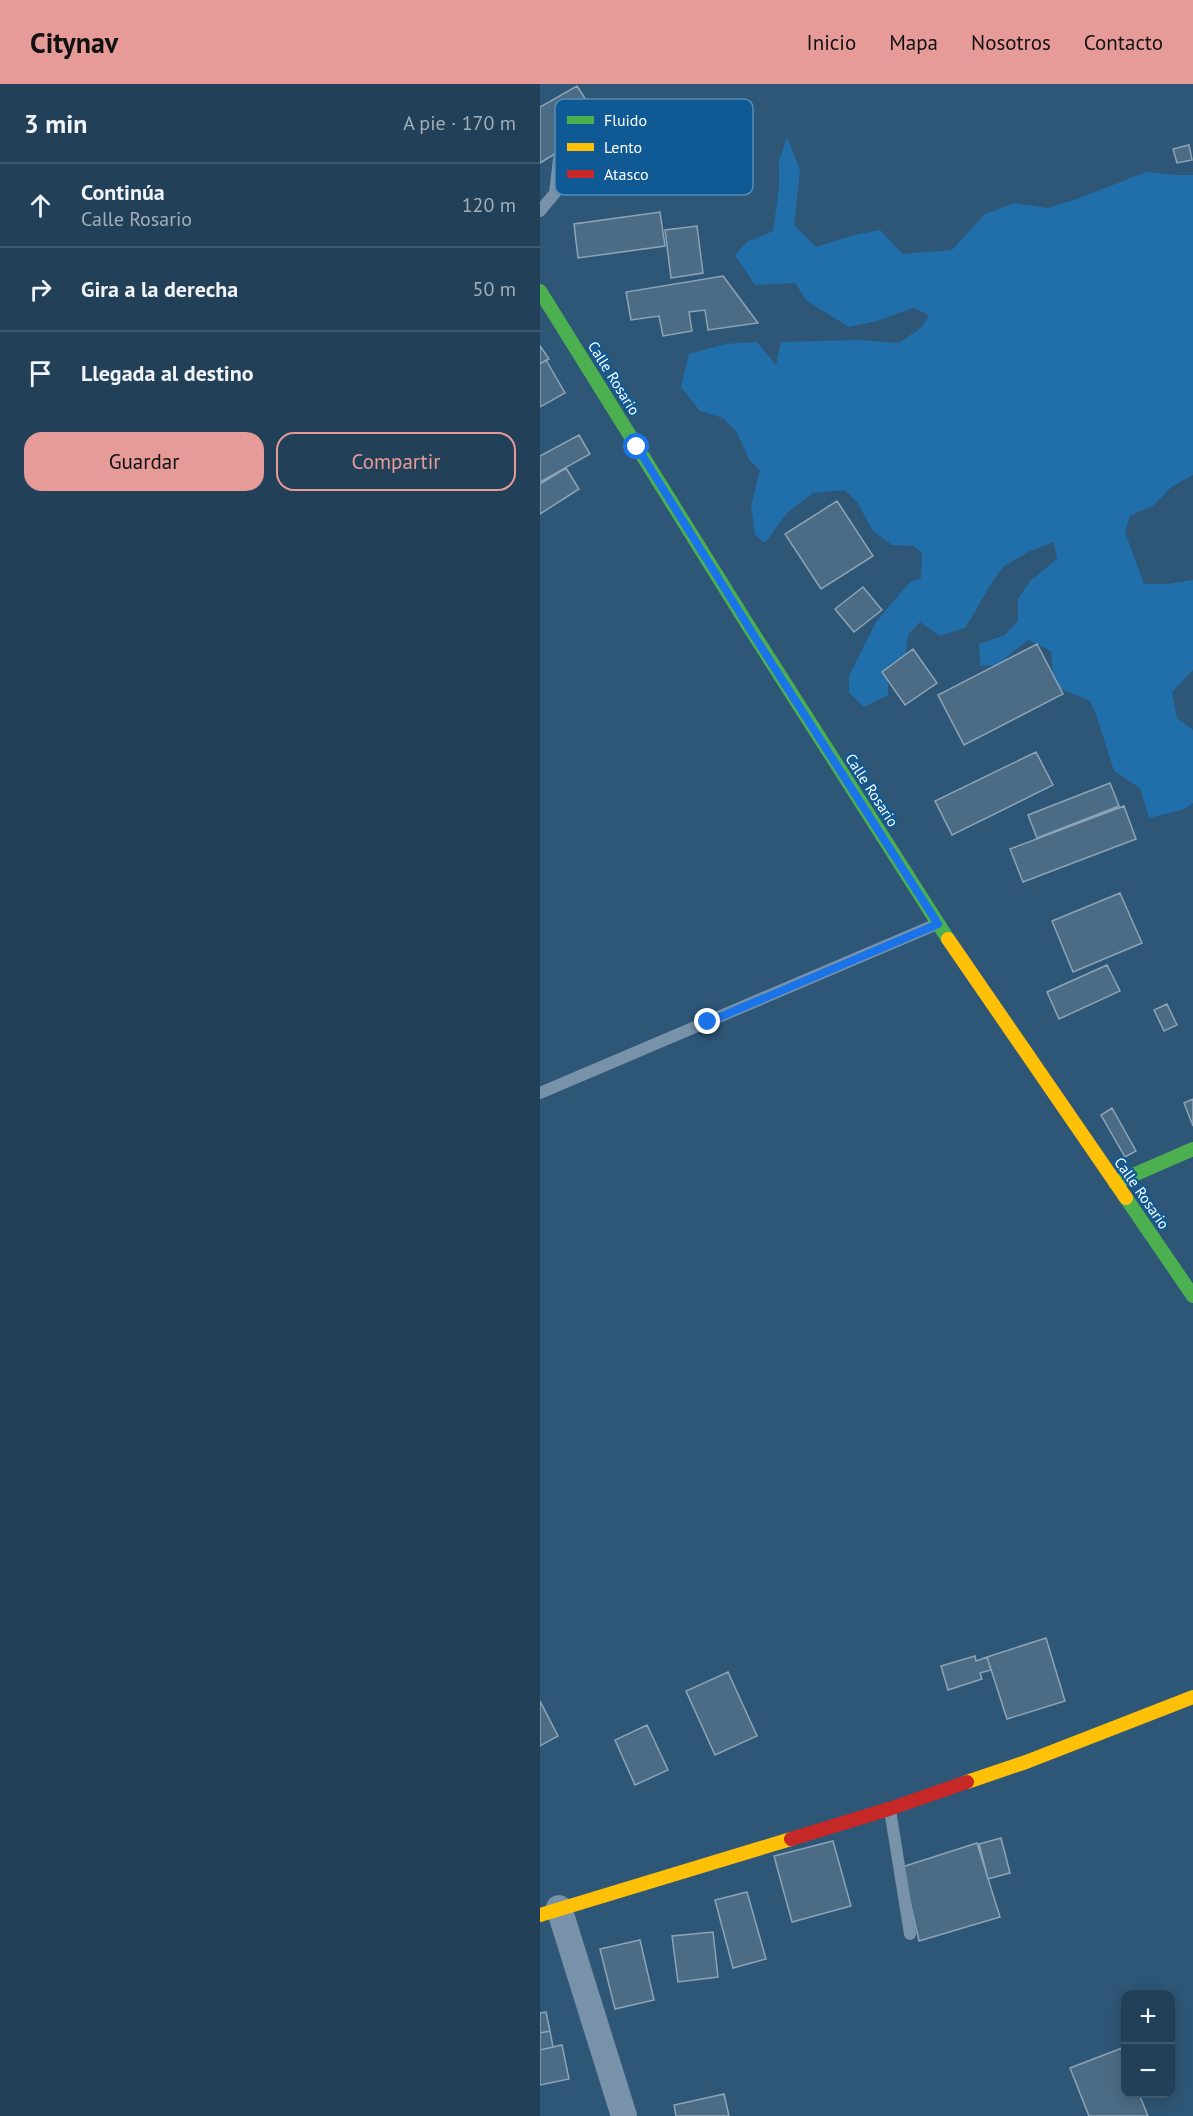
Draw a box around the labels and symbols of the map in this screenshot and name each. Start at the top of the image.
legend [555,99,753,195]
text: Fluido [604,110,647,130]
text: Lento [604,137,642,157]
text: Atasco [604,164,649,184]
street label: Calle Rosario [584,338,644,418]
route start [623,433,649,459]
street label: Calle Rosario [841,750,903,830]
route end [694,1008,720,1034]
street label: Calle Rosario [1110,1153,1174,1233]

